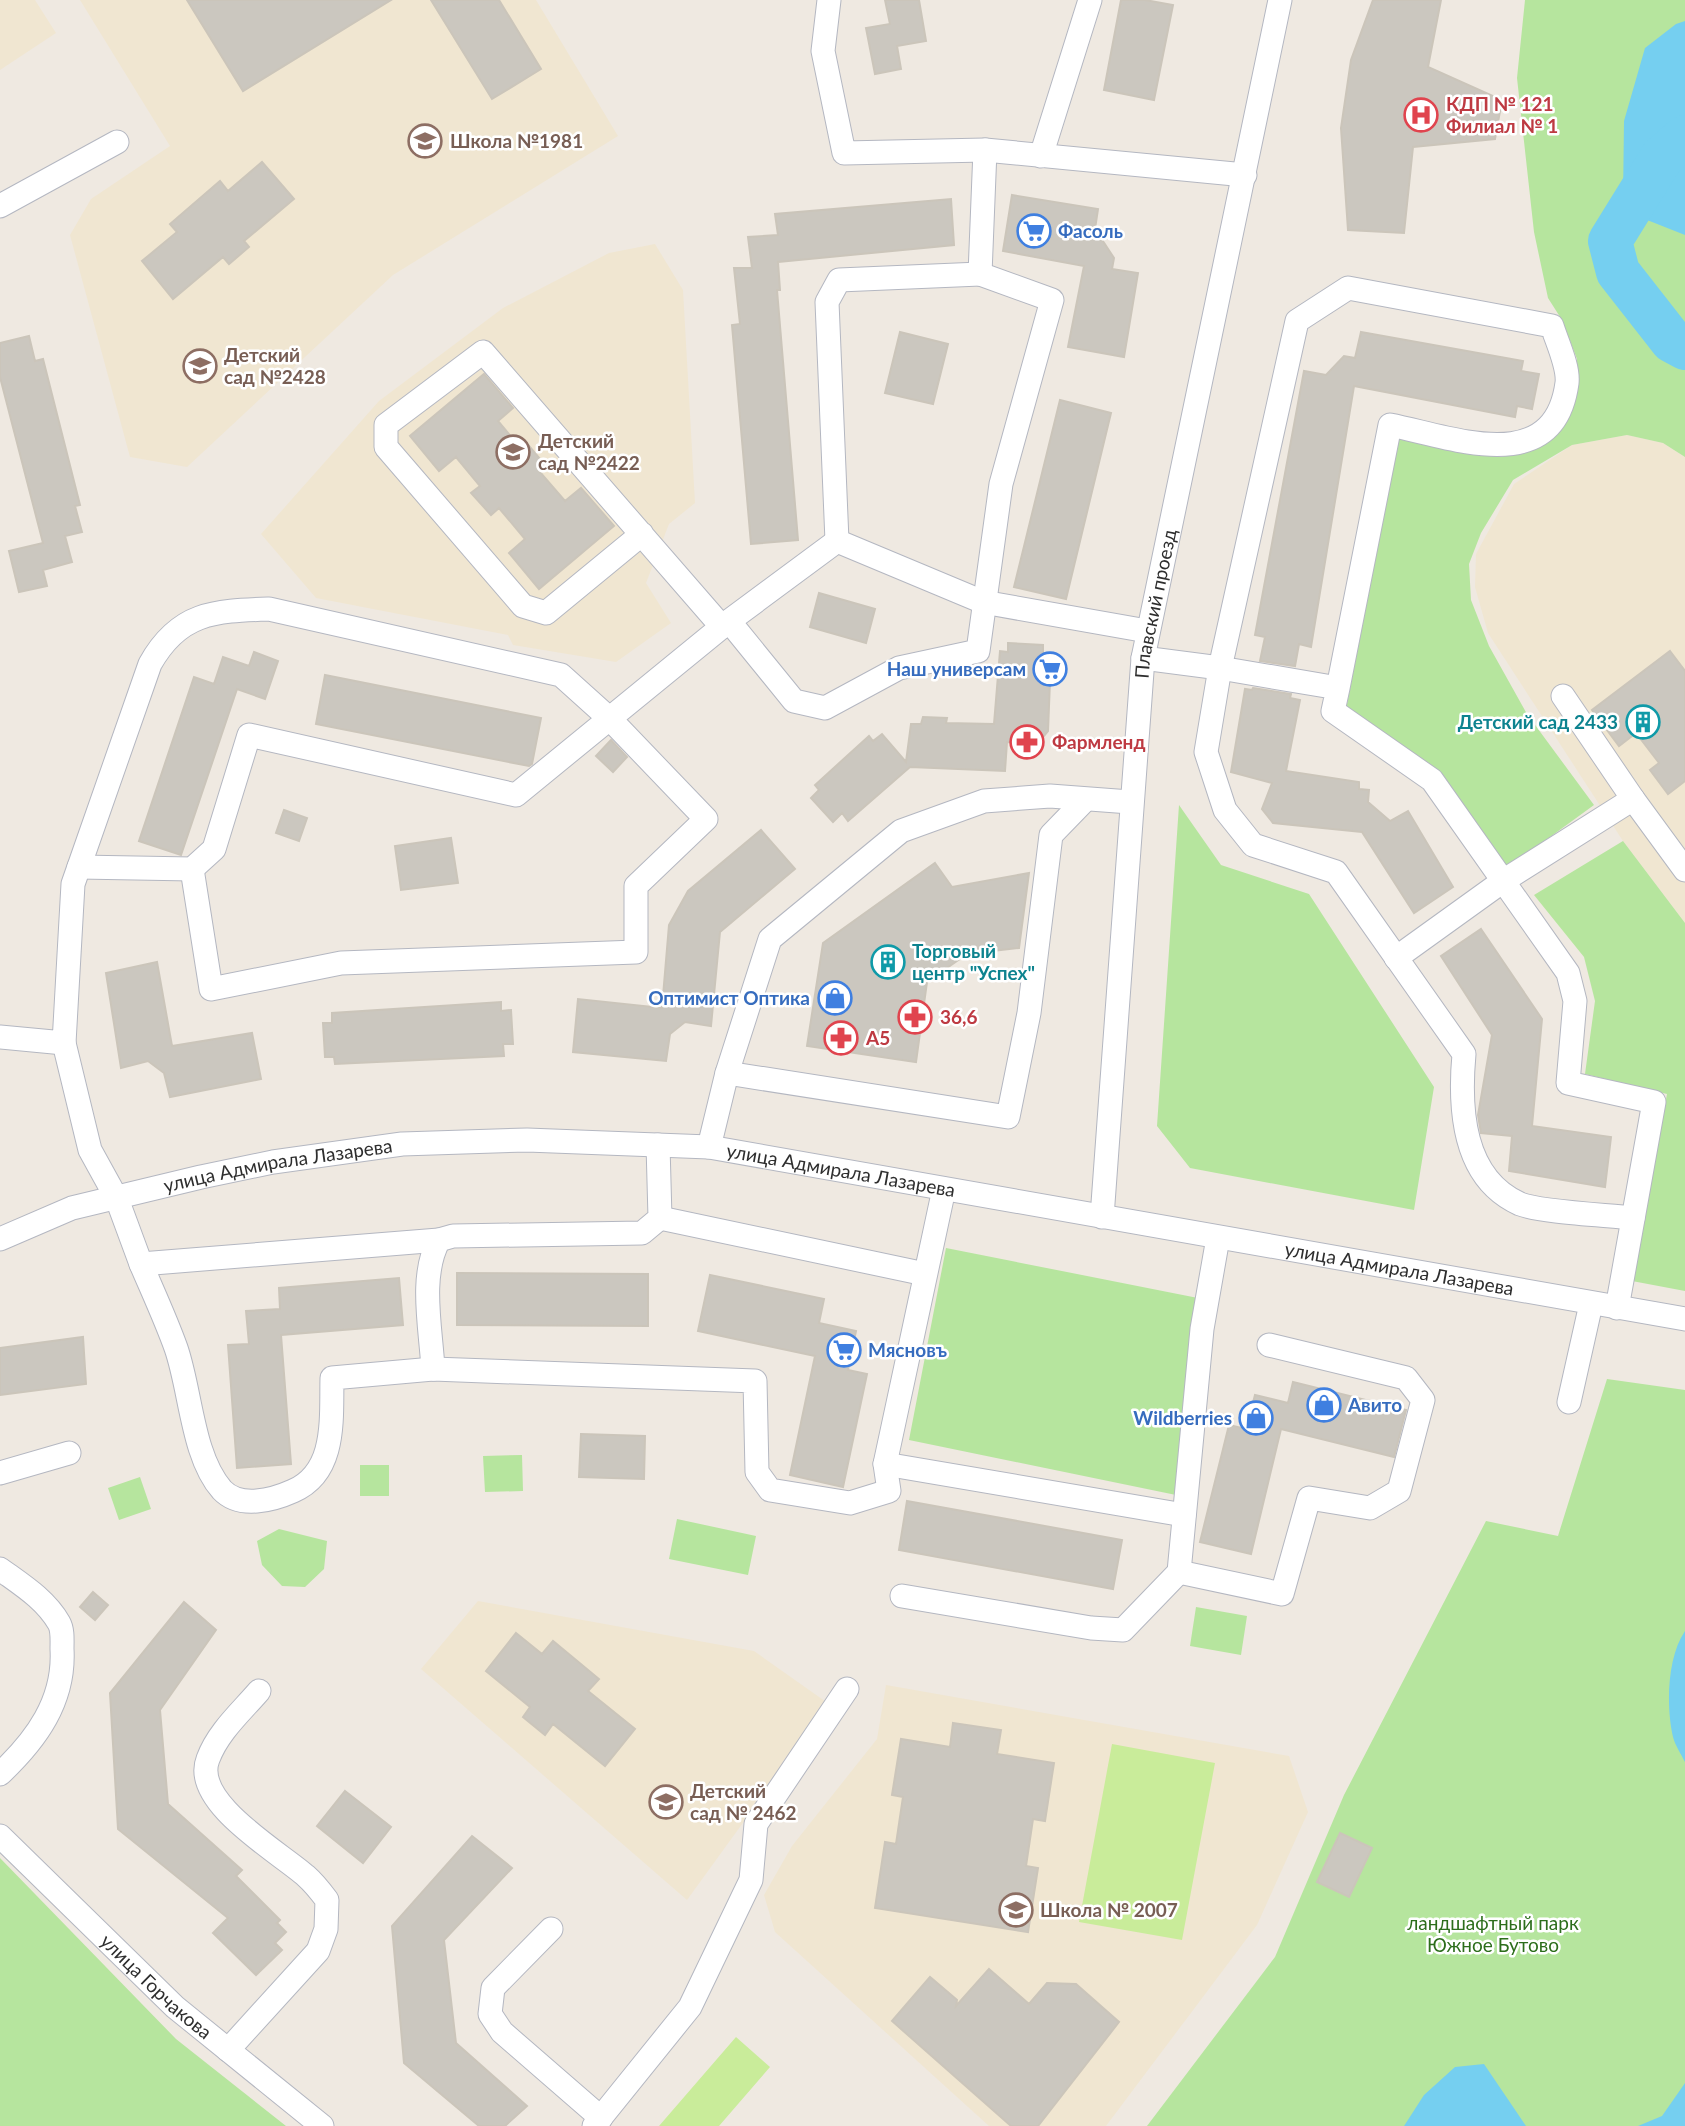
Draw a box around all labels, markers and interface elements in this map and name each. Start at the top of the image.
place label: КДП № 121 Филиал № 1 [1446,92,1558,137]
hospital icon: КДП № 121 Филиал № 1 [1402,96,1440,134]
school or university icon: Школа №1981 [406,122,444,160]
place label: Школа №1981 [450,129,583,152]
supermarket icon: Фасоль [1015,212,1053,250]
place label: Фасоль [1058,219,1123,242]
place label: Детский сад №2428 [224,343,326,388]
school or university icon: Детский сад №2428 [181,347,219,385]
place label: Детский сад №2422 [538,429,640,474]
school or university icon: Детский сад №2422 [494,433,532,471]
street label: Плавский проезд [1130,527,1181,679]
supermarket icon: Наш универсам [1031,650,1069,688]
place label: Наш универсам [887,657,1026,680]
building icon: Детский сад 2433 [1624,703,1662,741]
place label: Детский сад 2433 [1458,710,1618,733]
pharmacy icon: Фармленд [1008,723,1046,761]
place label: Фармленд [1052,730,1145,753]
place label: Торговый центр "Успех" [912,939,1035,984]
building icon: Торговый центр "Успех" [869,943,907,981]
shop icon: Оптимист Оптика [816,979,854,1017]
place label: Оптимист Оптика [648,986,810,1009]
pharmacy icon: 36,6 [896,998,934,1036]
place label: 36,6 [940,1005,978,1028]
pharmacy icon: А5 [822,1019,860,1057]
place label: А5 [865,1026,890,1049]
street label: улица Адмирала Лазарева [161,1133,394,1197]
street label: улица Адмирала Лазарева [725,1138,957,1201]
street label: улица Адмирала Лазарева [1283,1237,1516,1300]
supermarket icon: Мясновъ [825,1331,863,1369]
place label: Мясновъ [868,1338,947,1361]
shop icon: Авито [1305,1386,1343,1424]
place label: Авито [1347,1393,1402,1416]
shop icon: Wildberries [1237,1399,1275,1437]
place label: Wildberries [1133,1406,1232,1429]
place label: Детский сад № 2462 [690,1779,797,1824]
school or university icon: Детский сад № 2462 [647,1783,685,1821]
school or university icon: Школа № 2007 [997,1891,1035,1929]
place label: Школа № 2007 [1040,1898,1178,1921]
park label: ландшафтный парк Южное Бутово [1407,1911,1579,1956]
street label: улица Горчакова [96,1929,217,2043]

